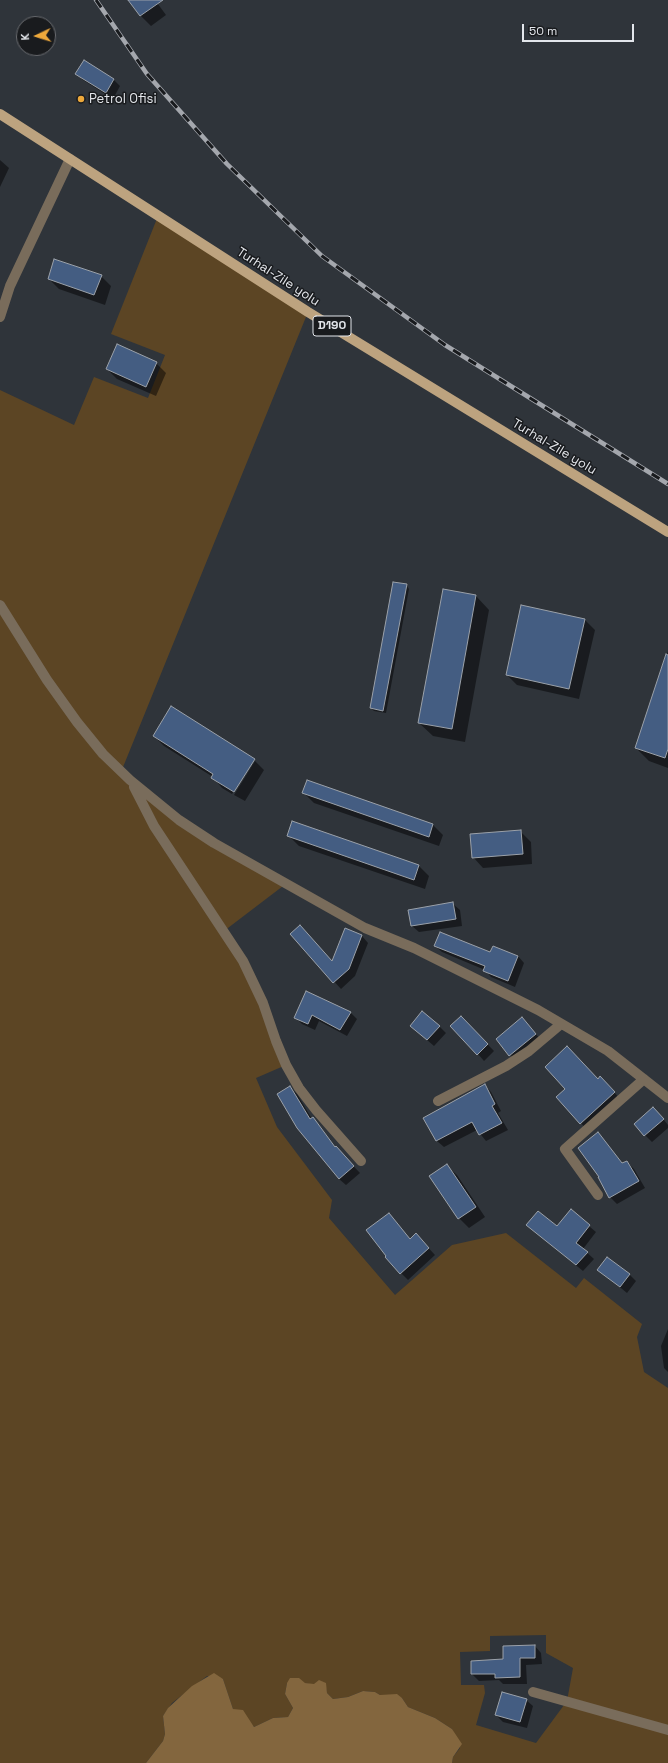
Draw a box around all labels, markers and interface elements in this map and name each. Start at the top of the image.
north arrow [16,16,56,56]
scale bar [524,16,636,42]
text: 50 m [529,23,557,39]
text: K [18,33,32,41]
place label: Petrol Ofisi [89,91,157,107]
marker: Petrol Ofisi [76,94,86,104]
street label: Turhal-Zile yolu [234,244,322,310]
road number: D190 [313,316,351,336]
street label: Turhal-Zile yolu [509,416,599,478]

